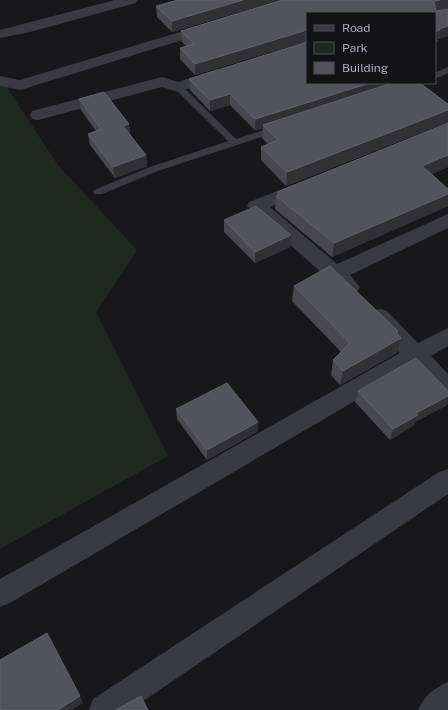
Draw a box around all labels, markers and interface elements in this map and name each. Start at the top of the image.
legend [306,12,436,84]
text: Road [342,21,370,35]
text: Park [342,41,368,55]
text: Building [342,61,388,75]

